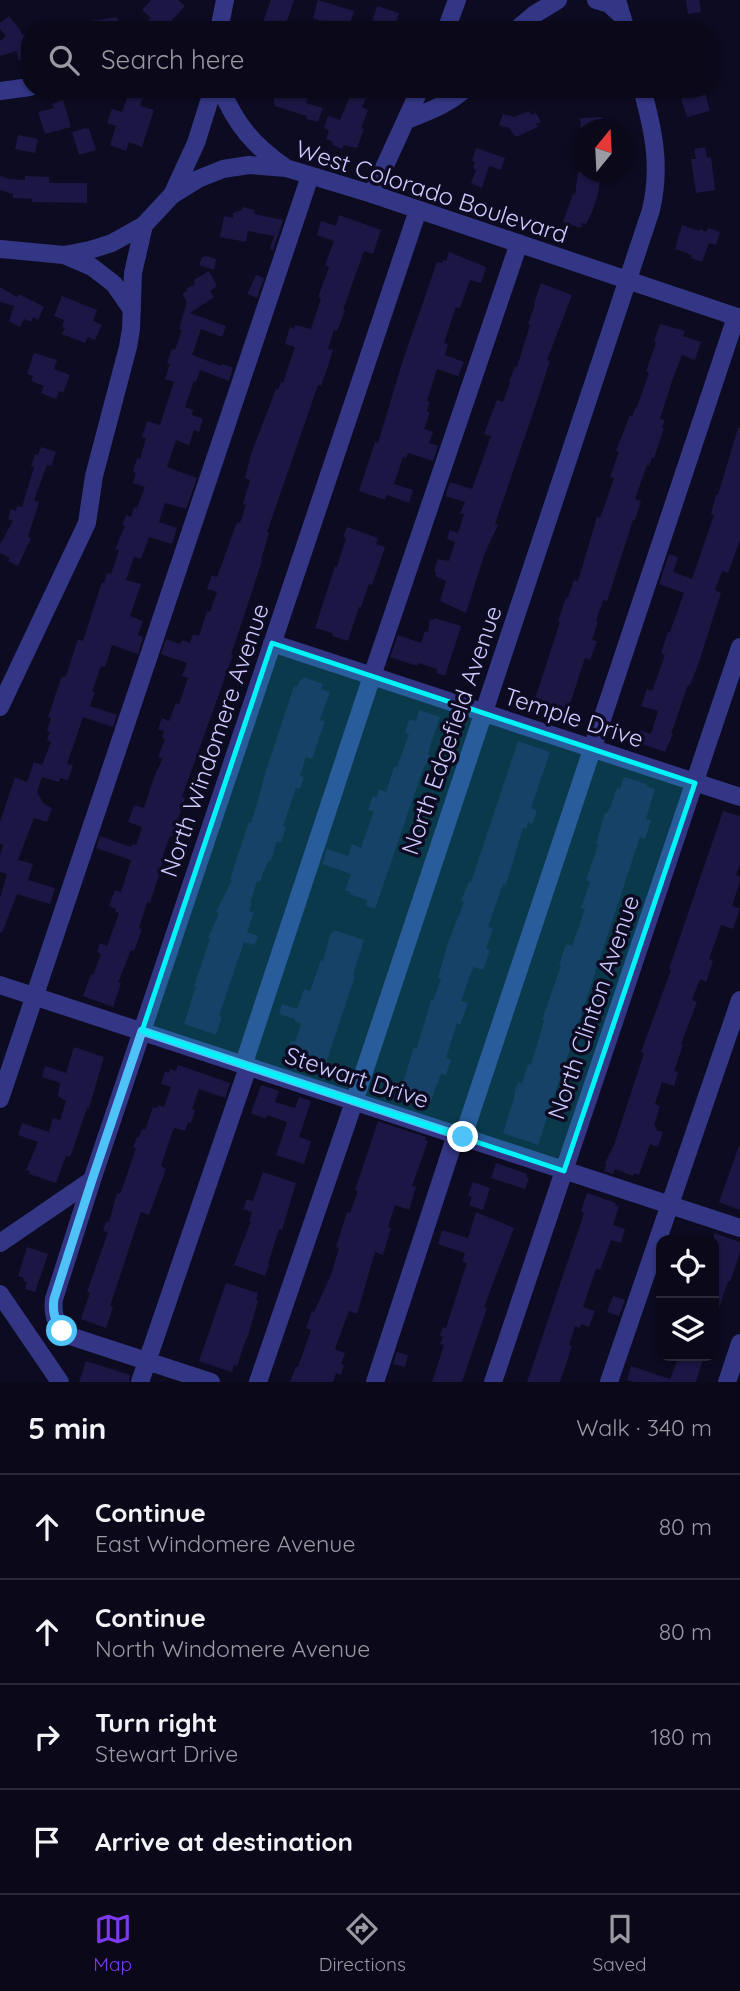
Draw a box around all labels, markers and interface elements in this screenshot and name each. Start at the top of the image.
search box [21,21,719,98]
icon: search [45,41,83,79]
text: Search here [101,43,245,76]
north arrow [572,119,635,182]
street label: West Colorado Boulevard [292,133,572,249]
street label: North Windomere Avenue [153,599,275,881]
street label: North Edgefield Avenue [394,602,508,858]
street label: Temple Drive [501,680,647,754]
street label: North Clinton Avenue [541,891,645,1123]
street label: Stewart Drive [281,1040,433,1114]
route end [447,1121,478,1152]
map controls [656,1235,719,1361]
button: locate [656,1235,719,1298]
button: layers [656,1298,719,1361]
route start [46,1315,77,1346]
text: 5 min [28,1409,106,1447]
text: Walk · 340 m [576,1413,712,1442]
text: Continue [95,1496,206,1529]
icon: ahead [28,1508,66,1546]
text: 80 m [659,1512,712,1541]
text: East Windomere Avenue [95,1529,355,1558]
text: Continue [95,1601,206,1634]
icon: ahead [28,1613,66,1651]
text: 80 m [659,1617,712,1646]
text: North Windomere Avenue [95,1634,370,1663]
text: Turn right [95,1706,217,1739]
icon: right [28,1718,66,1756]
text: 180 m [650,1722,712,1751]
text: Stewart Drive [95,1739,238,1768]
icon: arrive [28,1823,66,1861]
text: Arrive at destination [95,1825,353,1858]
tab: Map [93,1910,132,1976]
tab: Directions [319,1910,406,1976]
tab: Saved [592,1910,647,1976]

